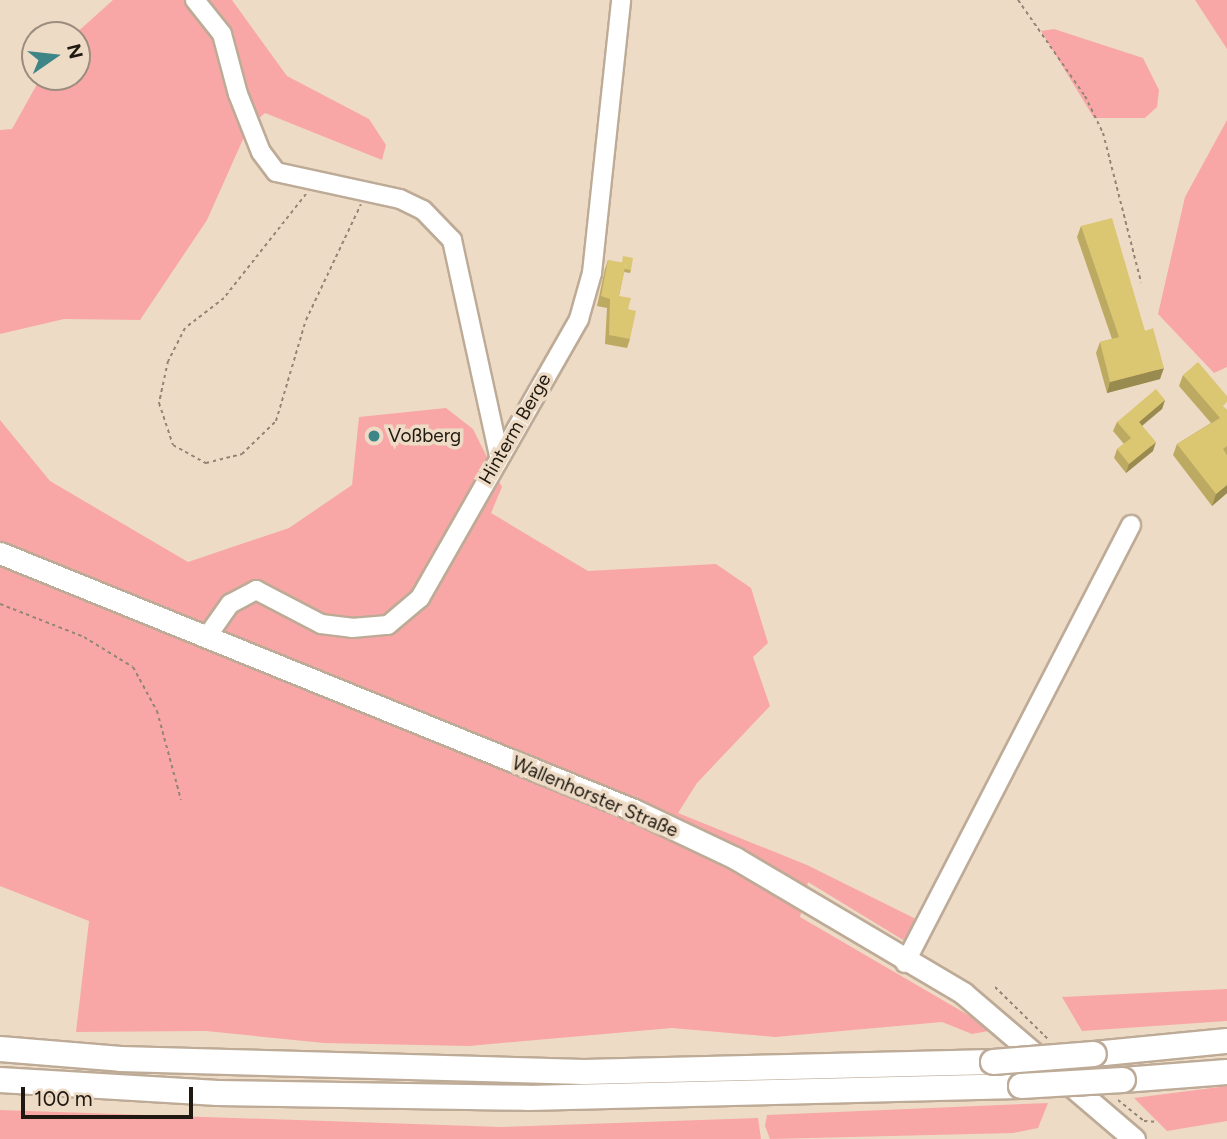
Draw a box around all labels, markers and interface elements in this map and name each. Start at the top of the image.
north arrow [21,21,91,91]
text: N [62,41,88,61]
street label: Hinterm Berge [474,370,556,488]
place label: Voßberg [388,425,461,447]
marker: Voßberg [366,428,382,444]
street label: Wallenhorster Straße [509,752,681,842]
scale bar [24,1072,196,1116]
text: 100 m [34,1086,93,1111]

